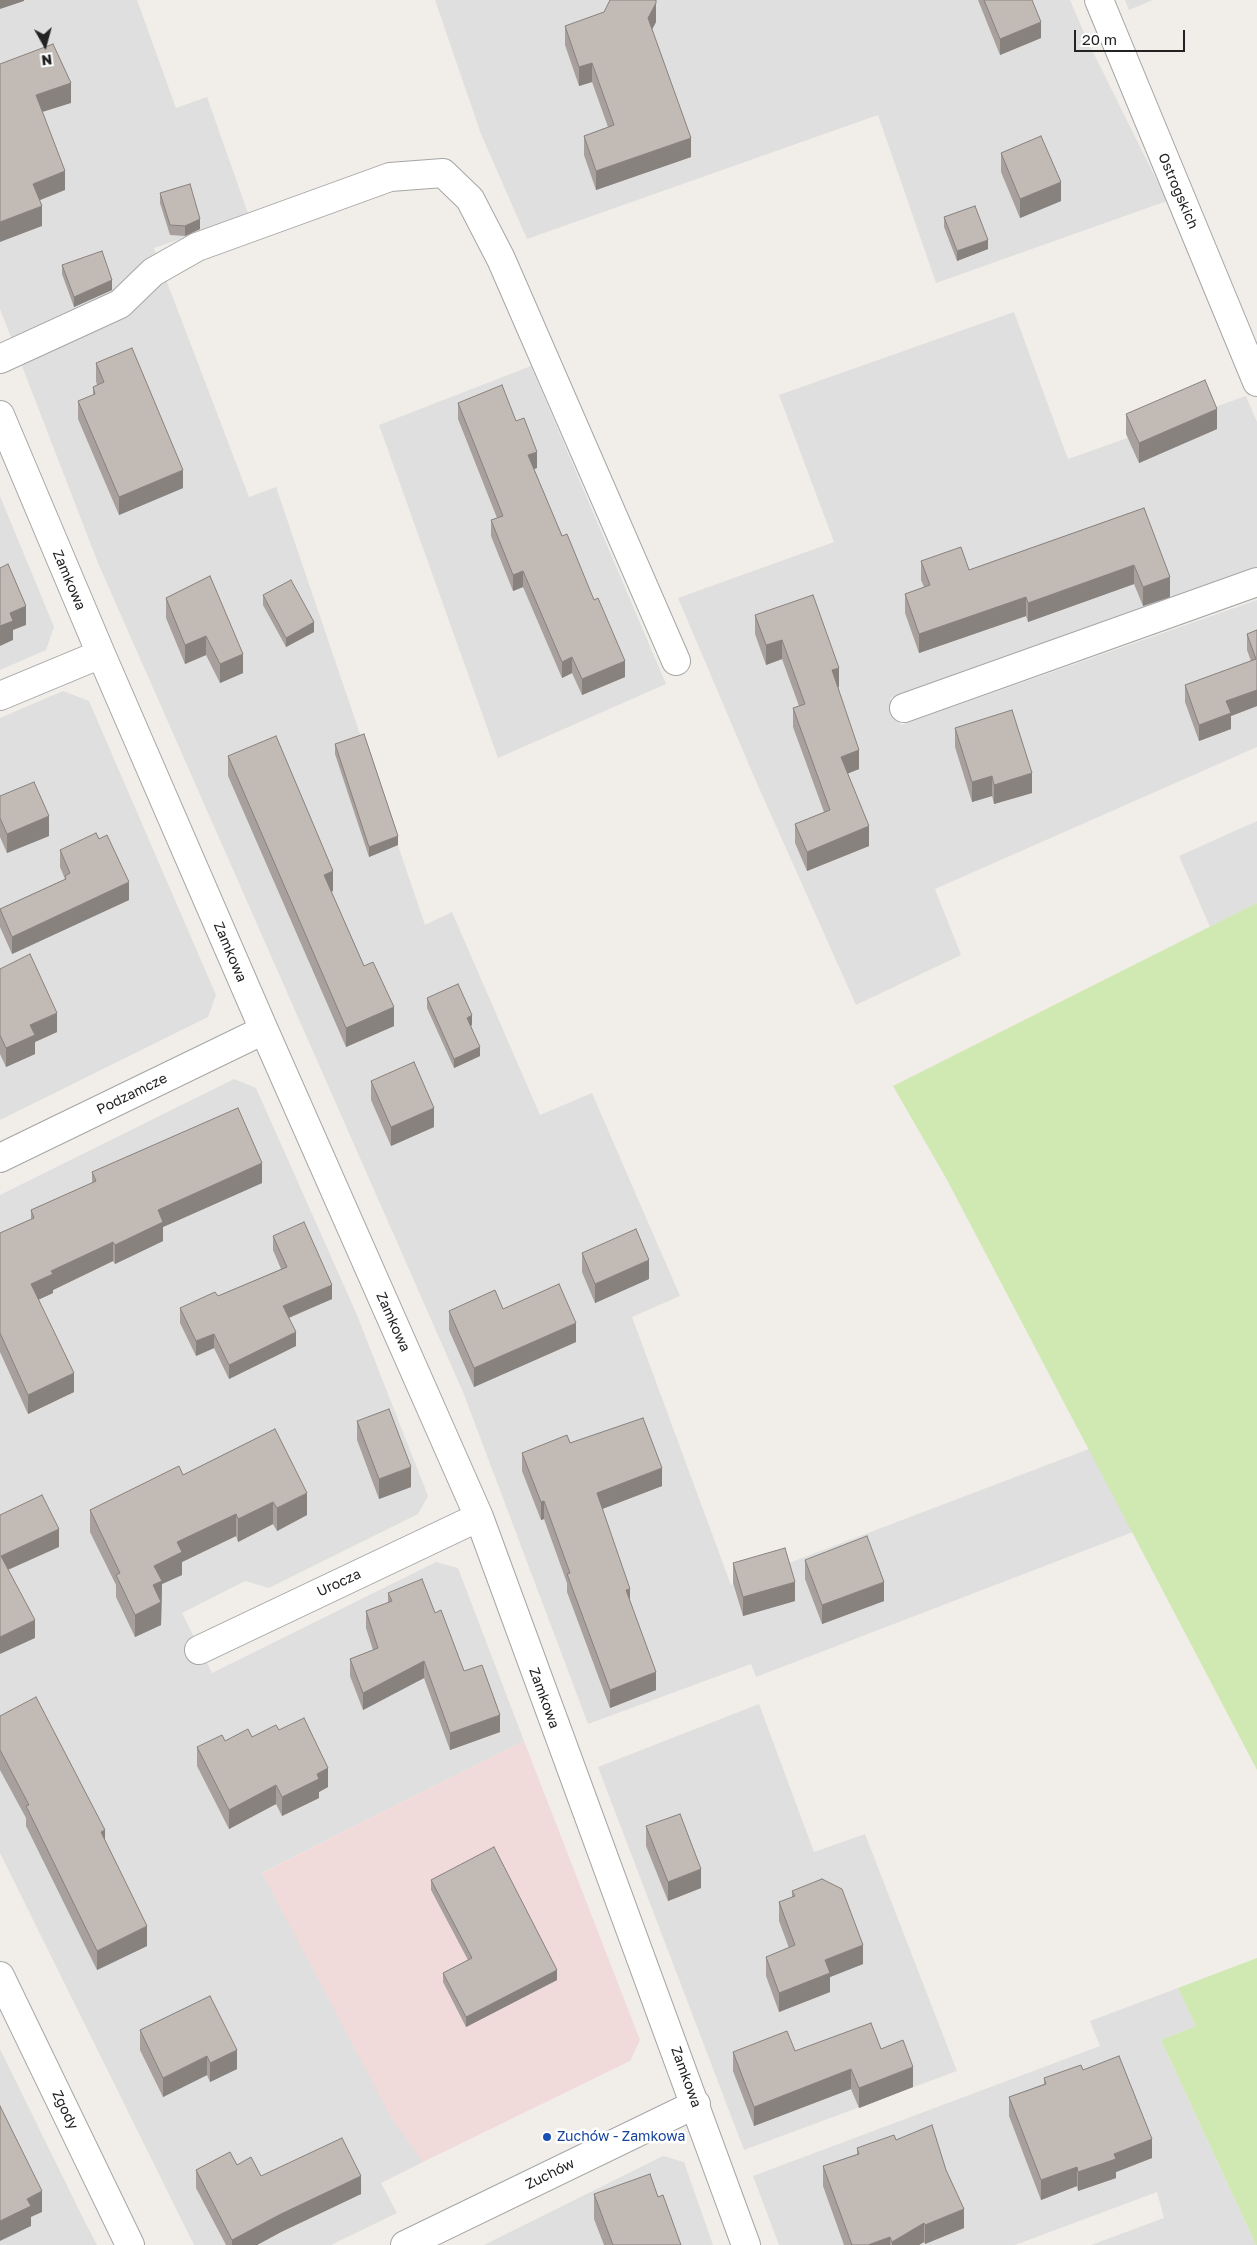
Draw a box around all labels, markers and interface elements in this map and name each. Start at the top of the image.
north arrow [20,20,70,70]
scale bar [1077,20,1188,52]
text: 20 m [1082,30,1117,48]
text: N [41,51,53,69]
street label: Ostrogskich [1154,150,1202,232]
street label: Zamkowa [49,547,89,613]
street label: Zamkowa [210,919,250,985]
street label: Podzamcze [94,1070,170,1118]
street label: Zamkowa [372,1290,414,1354]
street label: Urocza [314,1566,364,1600]
street label: Zamkowa [525,1665,563,1731]
street label: Zamkowa [667,2044,705,2110]
street label: Zgody [48,2088,82,2132]
place label: Zuchów - Zamkowa [557,2129,685,2145]
marker: Zuchów - Zamkowa [541,2131,553,2143]
street label: Zuchów [523,2155,577,2193]

